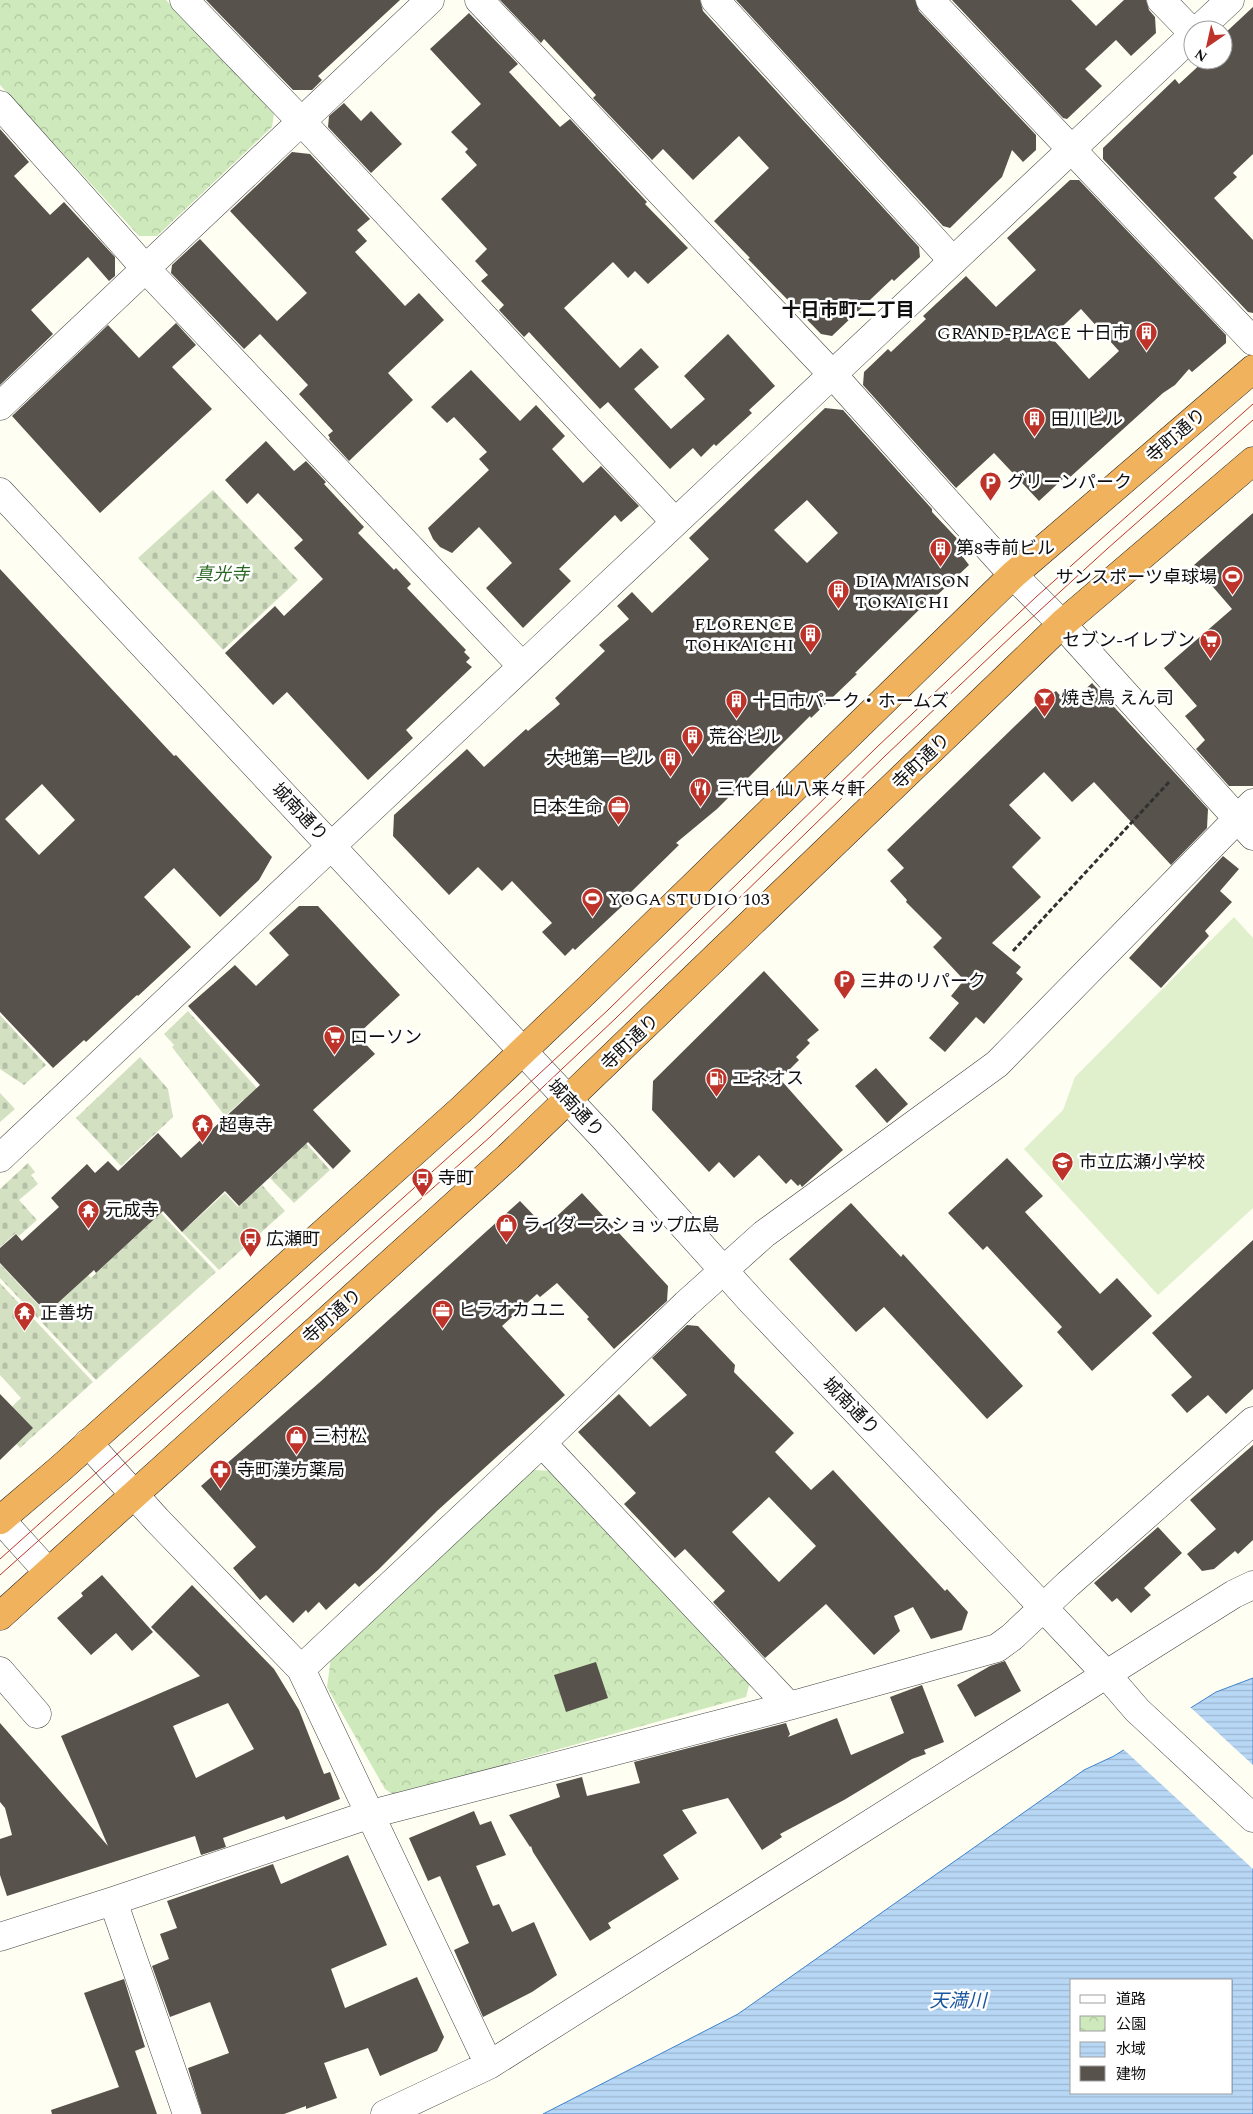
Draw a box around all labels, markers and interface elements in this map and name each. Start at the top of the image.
north arrow [1183,20,1233,70]
text: N [1190,43,1212,67]
district label: 十日市町二丁目 [781,296,915,325]
place label: GRAND-PLACE 十日市 [937,320,1130,347]
building icon: GRAND-PLACE 十日市 [1134,321,1158,352]
street label: 寺町通り [1140,402,1212,469]
place label: 田川ビル [1051,406,1123,433]
building icon: 田川ビル [1023,407,1047,438]
place label: グリーンパーク [1007,469,1132,496]
parking icon: グリーンパーク [979,470,1003,501]
place label: 第8寺前ビル [956,535,1055,562]
building icon: 第8寺前ビル [928,536,952,567]
park label: 真光寺 [195,561,251,588]
place label: サンスポーツ卓球場 [1056,564,1217,591]
sports icon: サンスポーツ卓球場 [1221,565,1245,596]
place label: DIA MAISON TOKAICHI [855,568,970,616]
building icon: DIA MAISON TOKAICHI [827,579,851,610]
place label: FLORENCE TOHKAICHI [685,611,794,659]
building icon: FLORENCE TOHKAICHI [798,622,822,653]
place label: セブン-イレブン [1062,627,1195,654]
supermarket icon: セブン-イレブン [1199,628,1223,659]
place label: 焼き鳥 えん司 [1061,685,1174,712]
bar icon: 焼き鳥 えん司 [1033,686,1057,717]
place label: 十日市パーク・ホームズ [752,688,949,715]
building icon: 十日市パーク・ホームズ [724,689,748,720]
place label: 荒谷ビル [709,724,781,751]
building icon: 荒谷ビル [681,725,705,756]
street label: 寺町通り [886,727,957,796]
place label: 大地第一ビル [546,745,654,772]
building icon: 大地第一ビル [658,746,682,777]
place label: 三代目 仙八来々軒 [717,776,866,803]
street label: 城南通り [265,777,334,848]
restaurant icon: 三代目 仙八来々軒 [689,777,713,808]
place label: 日本生命 [531,794,603,821]
office icon: 日本生命 [607,795,631,826]
place label: YOGA STUDIO 103 [608,886,770,913]
sports icon: YOGA STUDIO 103 [580,887,604,918]
place label: 三井のリパーク [860,968,986,995]
parking icon: 三井のリパーク [832,969,856,1000]
street label: 寺町通り [595,1008,666,1077]
place label: ローソン [350,1024,422,1051]
supermarket icon: ローソン [322,1025,346,1056]
place label: エネオス [732,1065,804,1092]
fuel station icon: エネオス [704,1066,728,1097]
street label: 城南通り [541,1073,610,1144]
place label: 超専寺 [219,1112,273,1139]
temple icon: 超専寺 [191,1113,215,1144]
place label: 市立広瀬小学校 [1079,1149,1205,1176]
school or university icon: 市立広瀬小学校 [1051,1150,1075,1181]
place label: 寺町 [438,1165,474,1192]
bus stop icon: 寺町 [410,1166,434,1197]
place label: 元成寺 [105,1197,159,1224]
temple icon: 元成寺 [77,1198,101,1229]
place label: ライダースショップ広島 [523,1212,719,1239]
shop icon: ライダースショップ広島 [495,1213,519,1244]
place label: 広瀬町 [266,1226,320,1253]
bus stop icon: 広瀬町 [238,1227,262,1258]
street label: 寺町通り [297,1282,368,1350]
place label: ヒラオカユニ [458,1297,566,1324]
office icon: ヒラオカユニ [430,1298,454,1329]
place label: 正善坊 [40,1300,94,1327]
temple icon: 正善坊 [12,1301,36,1332]
street label: 城南通り [816,1371,885,1442]
place label: 三村松 [313,1423,367,1450]
shop icon: 三村松 [285,1424,309,1455]
place label: 寺町漢方薬局 [237,1457,345,1484]
pharmacy icon: 寺町漢方薬局 [209,1458,233,1489]
legend [1070,1979,1233,2094]
water label: 天満川 [929,1987,988,2016]
text: 道路 [1116,1988,1146,2011]
text: 公園 [1116,2013,1146,2036]
text: 水域 [1116,2038,1146,2061]
text: 建物 [1116,2063,1146,2086]

